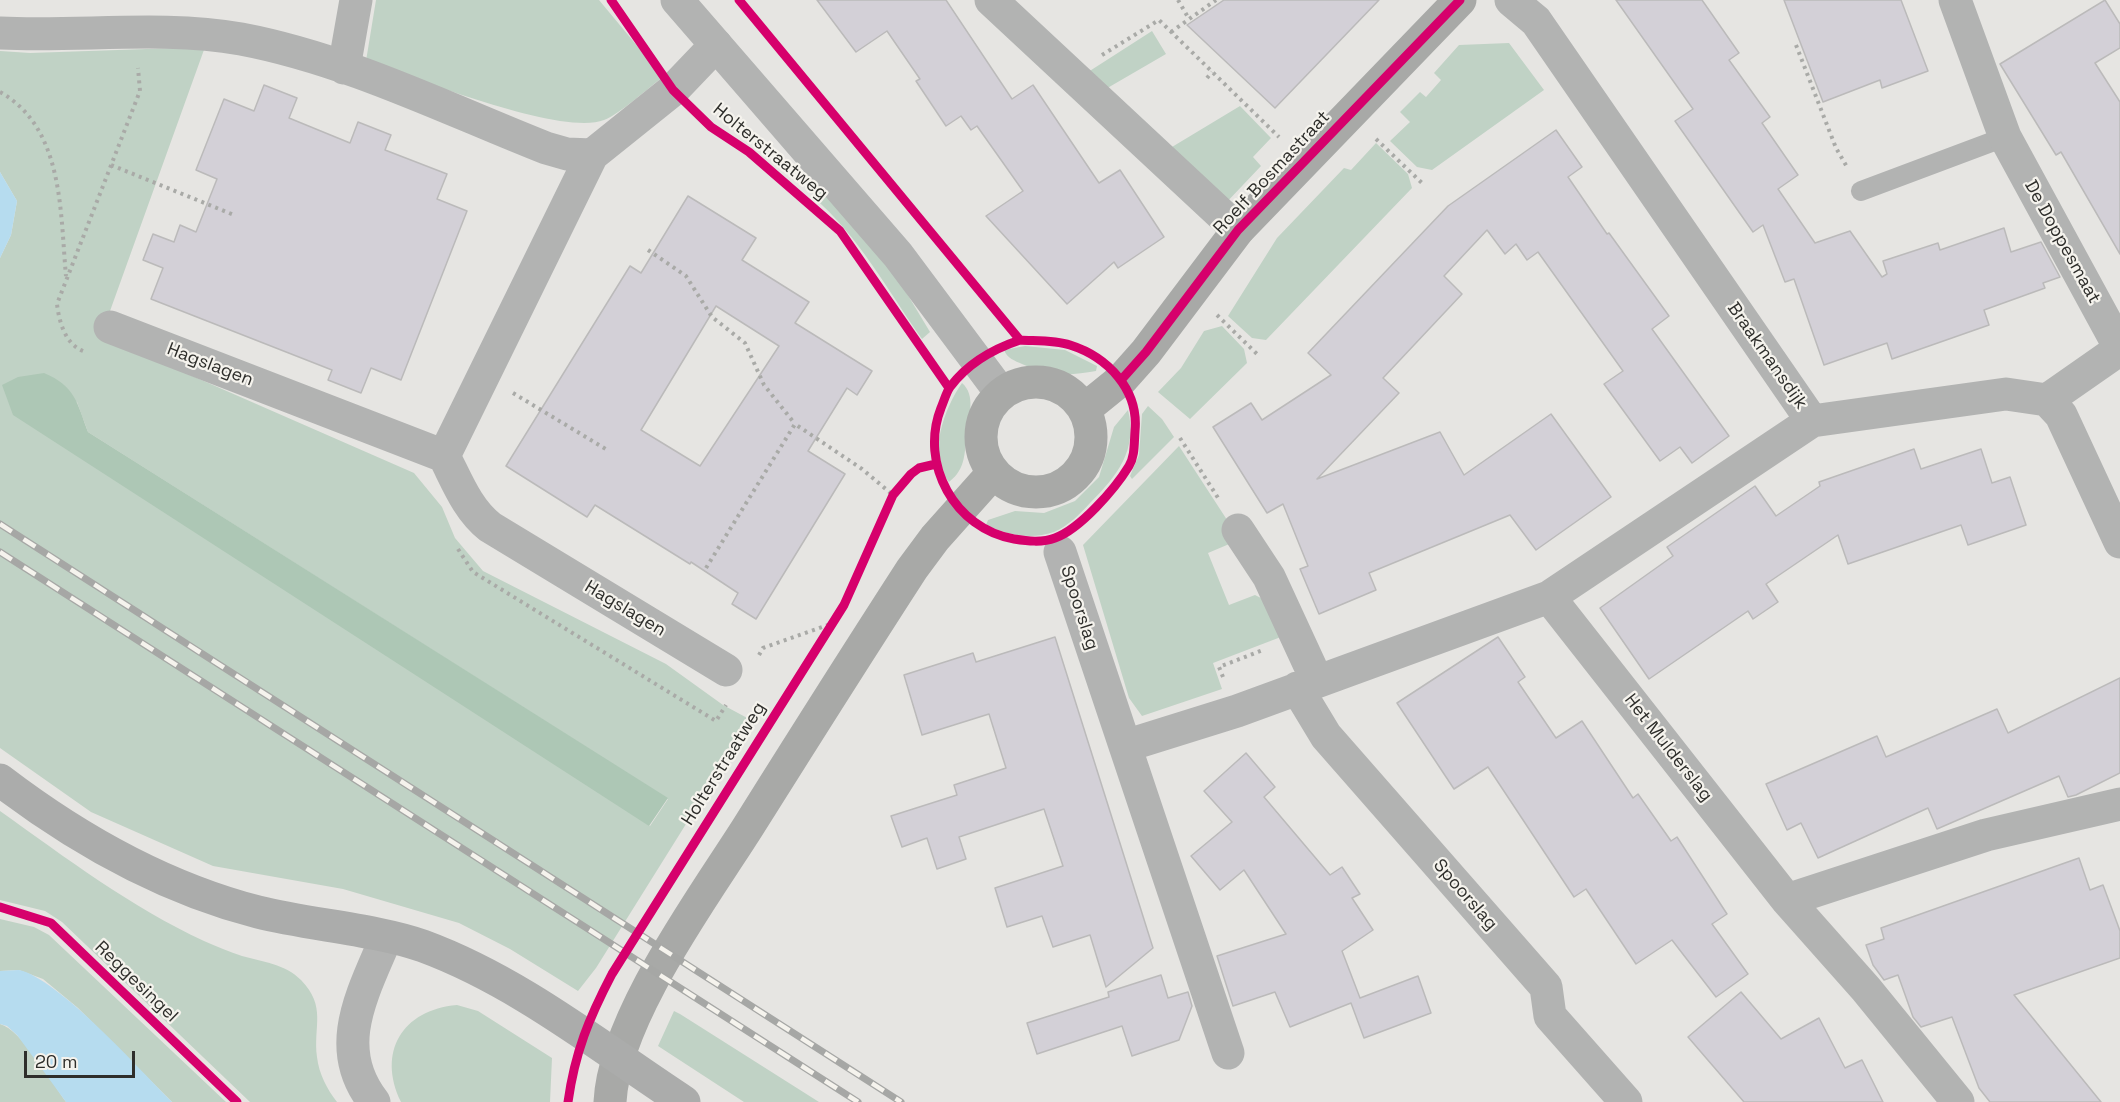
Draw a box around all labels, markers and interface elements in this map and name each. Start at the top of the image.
street label: Holterstraatweg [708,99,832,205]
street label: Roelf Bosmastraat [1209,107,1335,239]
street label: De Doppesmaat [2019,177,2105,307]
street label: Braakmansdijk [1722,299,1812,413]
street label: Hagslagen [164,339,256,391]
street label: Spoorslag [1055,563,1103,653]
street label: Hagslagen [581,576,669,642]
street label: Het Mulderslag [1619,690,1717,806]
street label: Holterstraatweg [677,698,771,830]
street label: Spoorslag [1428,855,1502,935]
street label: Reggesingel [90,937,182,1027]
scale bar [27,1039,138,1077]
text: 20 m [35,1050,78,1073]

